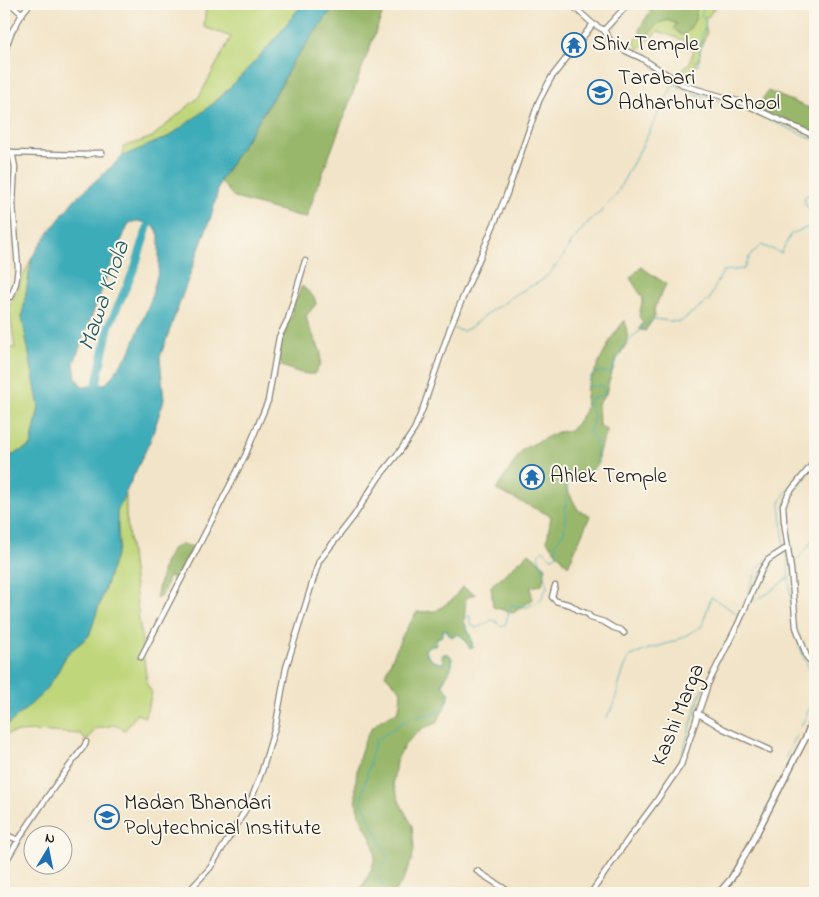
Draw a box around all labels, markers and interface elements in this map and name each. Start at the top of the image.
place label: Shiv Temple [592,29,699,61]
temple icon: Shiv Temple [561,32,587,58]
place label: Tarabari Adharbhut School [618,63,780,120]
school or university icon: Tarabari Adharbhut School [587,79,613,105]
water label: Mawa Khola [70,235,140,356]
place label: Ahlek Temple [550,461,667,493]
temple icon: Ahlek Temple [519,464,545,490]
street label: Kashi Marga [644,659,715,771]
place label: Madan Bhandari Polytechnical Institute [124,788,321,846]
school or university icon: Madan Bhandari Polytechnical Institute [94,804,120,830]
north arrow [22,824,72,874]
text: N [44,828,56,850]

